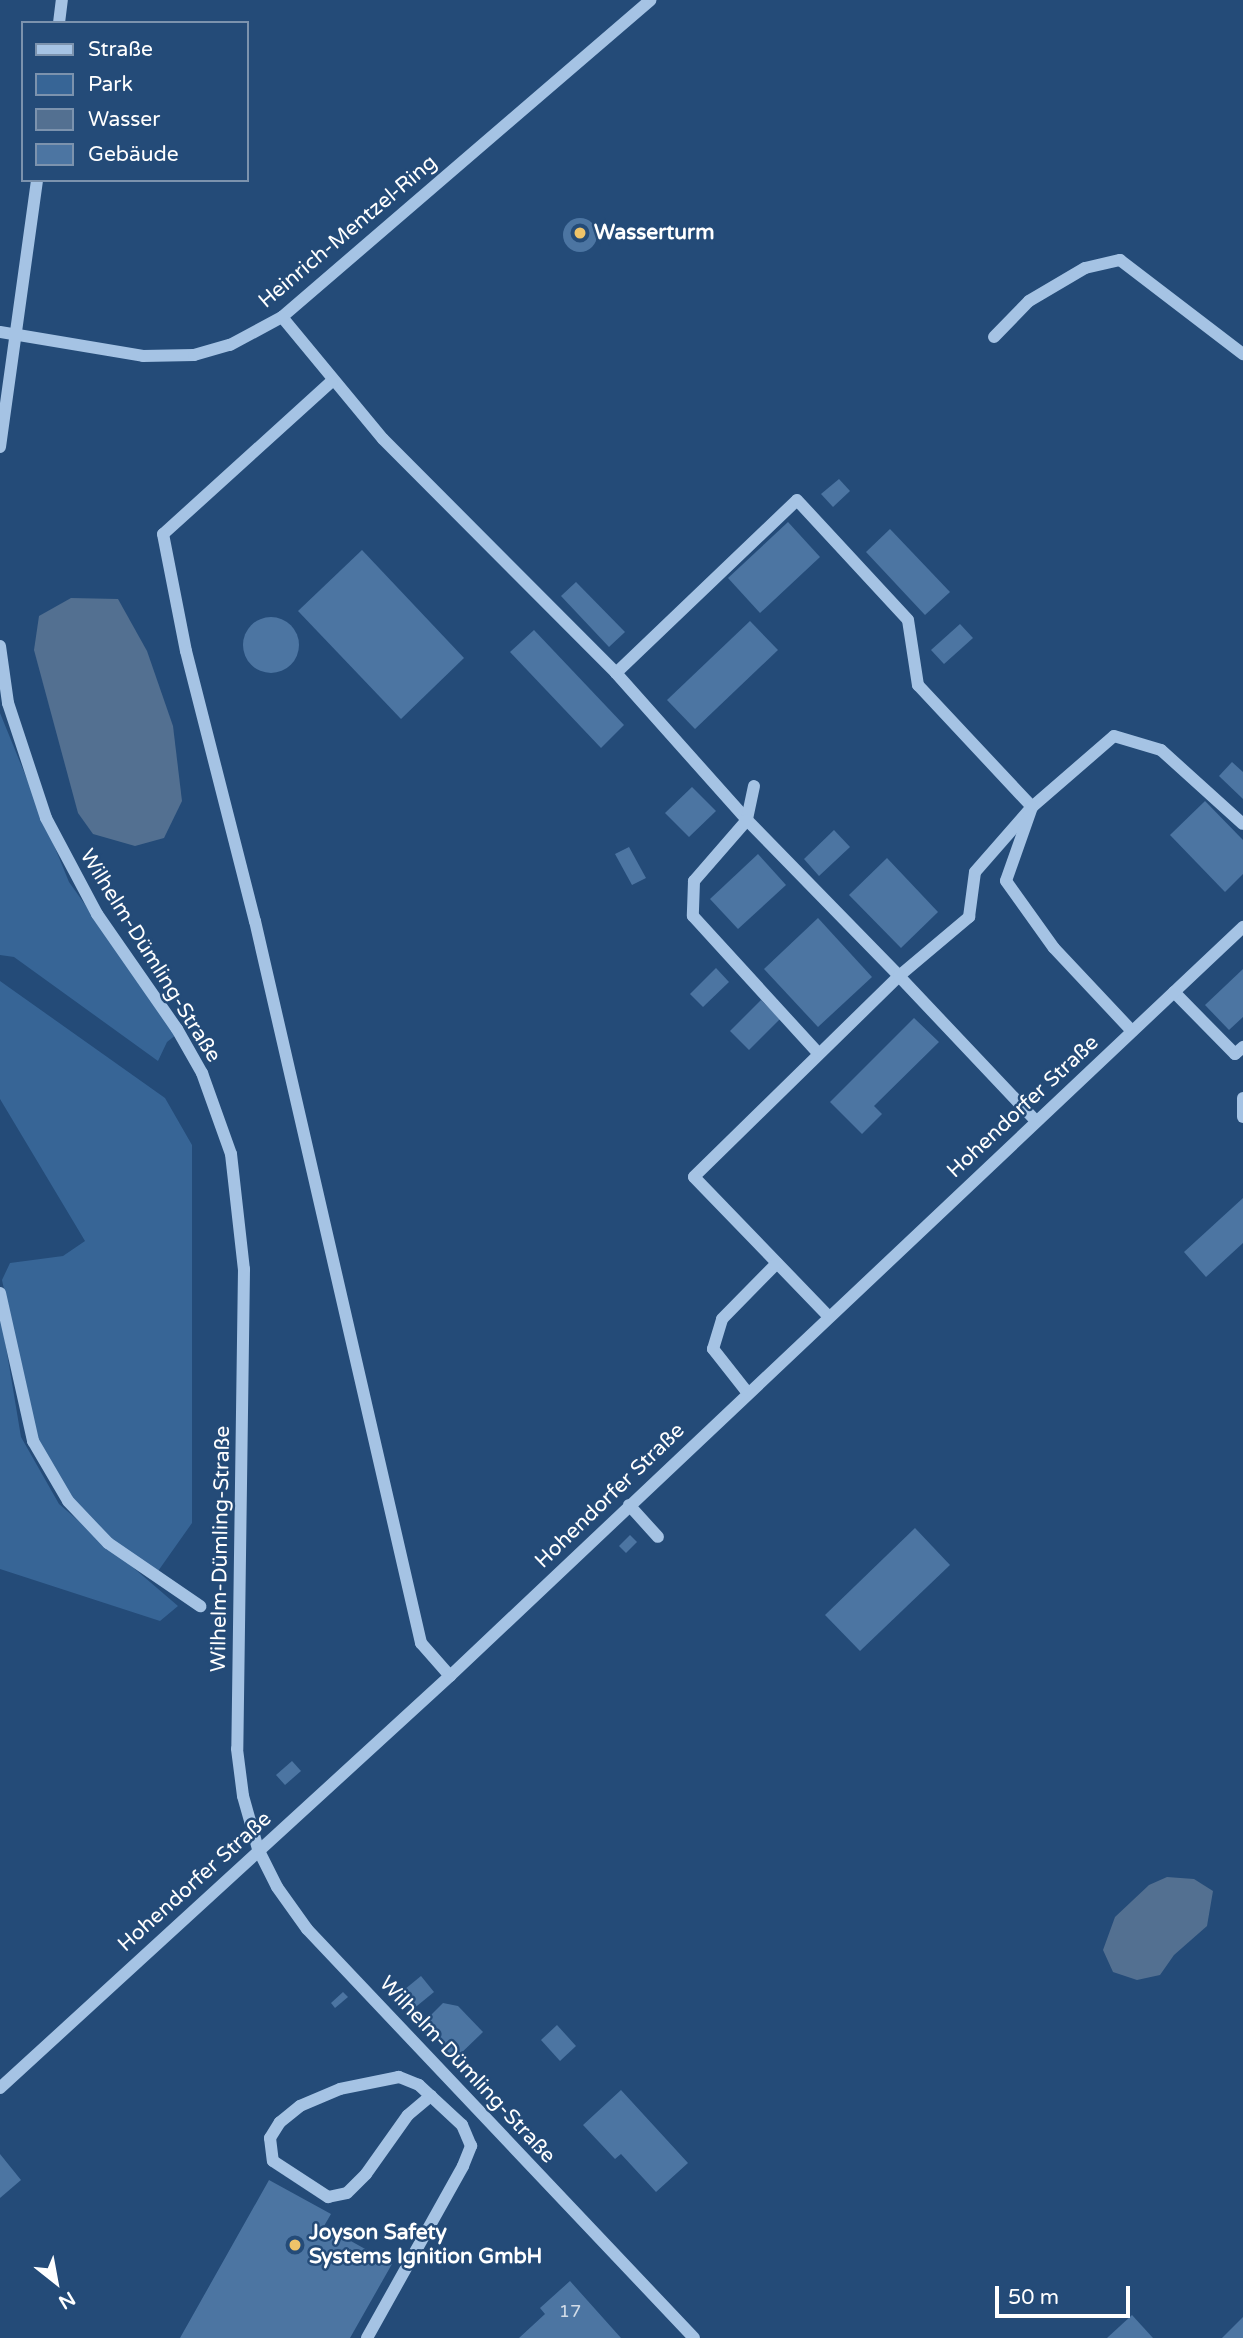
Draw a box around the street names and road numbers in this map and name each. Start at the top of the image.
street label: Heinrich-Mentzel-Ring [254,150,442,314]
street label: Wilhelm-Dümling-Straße [74,845,226,1067]
street label: Hohendorfer Straße [942,1030,1104,1184]
street label: Hohendorfer Straße [530,1418,690,1574]
street label: Wilhelm-Dümling-Straße [206,1426,236,1672]
street label: Hohendorfer Straße [113,1807,277,1957]
street label: Wilhelm-Dümling-Straße [374,1971,560,2169]

